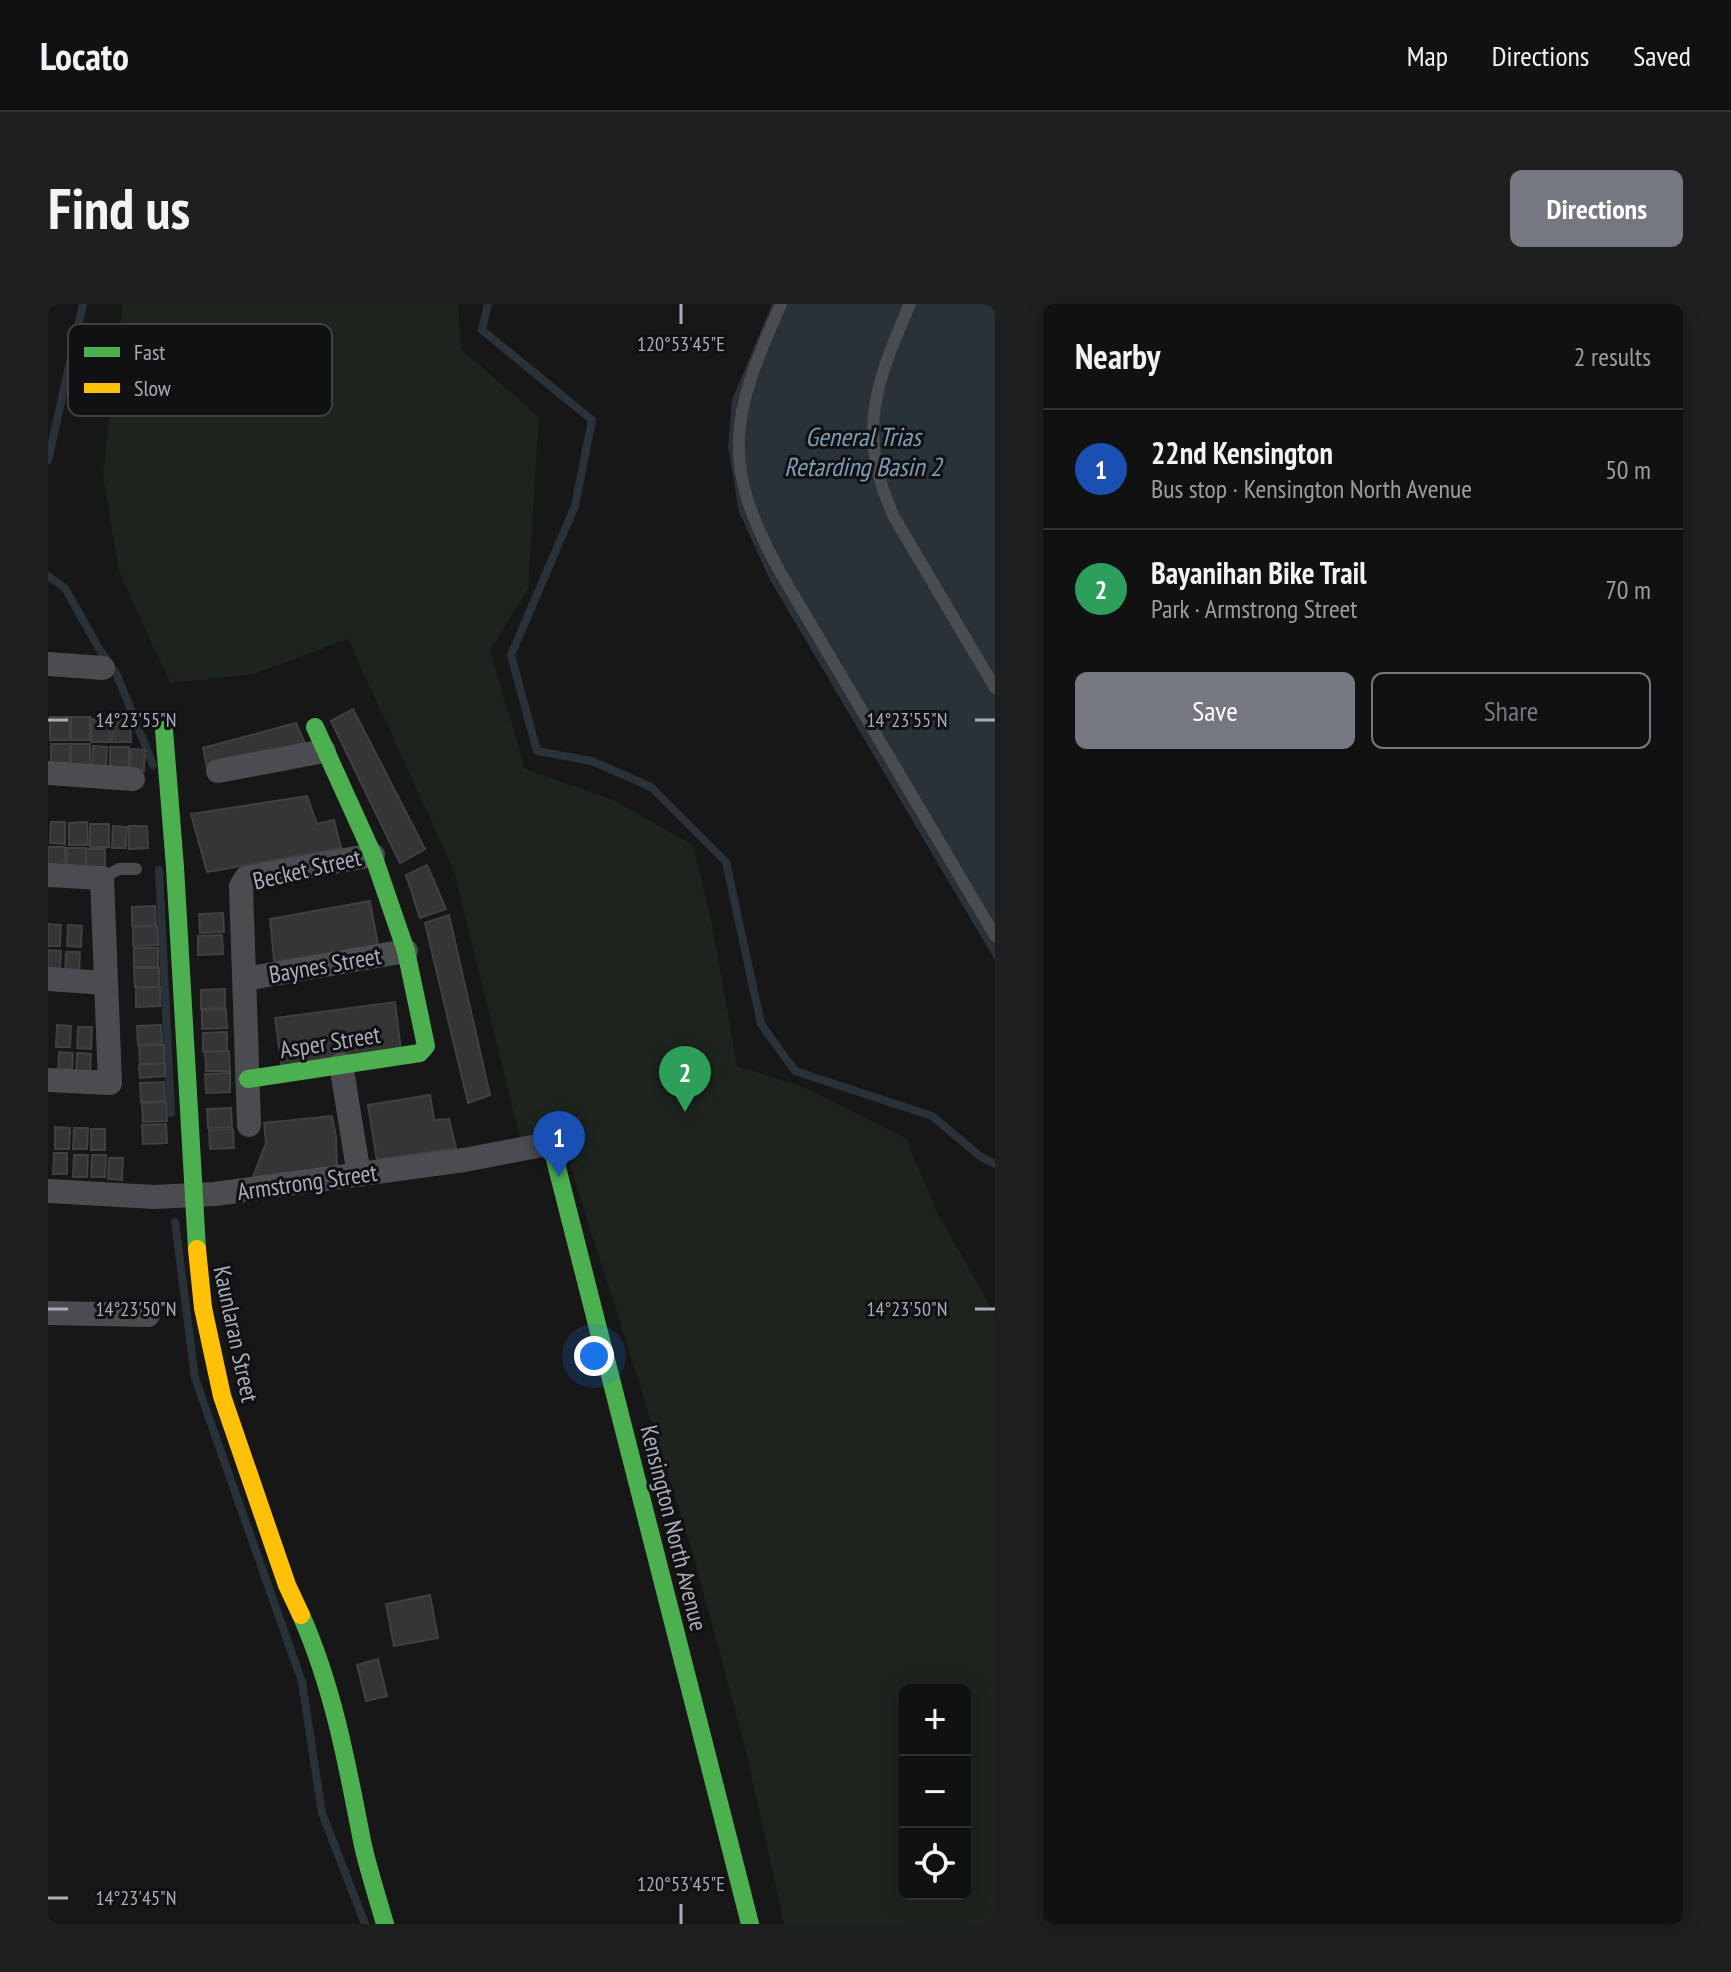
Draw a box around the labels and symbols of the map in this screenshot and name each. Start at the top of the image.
legend [68,324,332,416]
text: 120°53'45"E [637,331,725,357]
text: Fast [134,338,165,366]
text: Slow [134,374,171,402]
water label: General Trias Retarding Basin 2 [784,420,944,483]
text: 14°23'55"N [96,707,176,733]
text: 14°23'55"N [867,707,947,733]
street label: Becket Street [250,841,364,896]
street label: Baynes Street [267,940,384,990]
street label: Asper Street [278,1019,383,1065]
pin: 2 [659,1046,711,1112]
pin: 1 [533,1111,585,1177]
street label: Armstrong Street [235,1157,379,1207]
street label: Kaunlaran Street [206,1263,266,1405]
text: 14°23'50"N [96,1296,176,1322]
text: 14°23'50"N [867,1296,947,1322]
your location [574,1336,614,1376]
street label: Kensington North Avenue [633,1422,715,1634]
text: 120°53'45"E [637,1871,725,1897]
text: 14°23'45"N [96,1885,176,1911]

